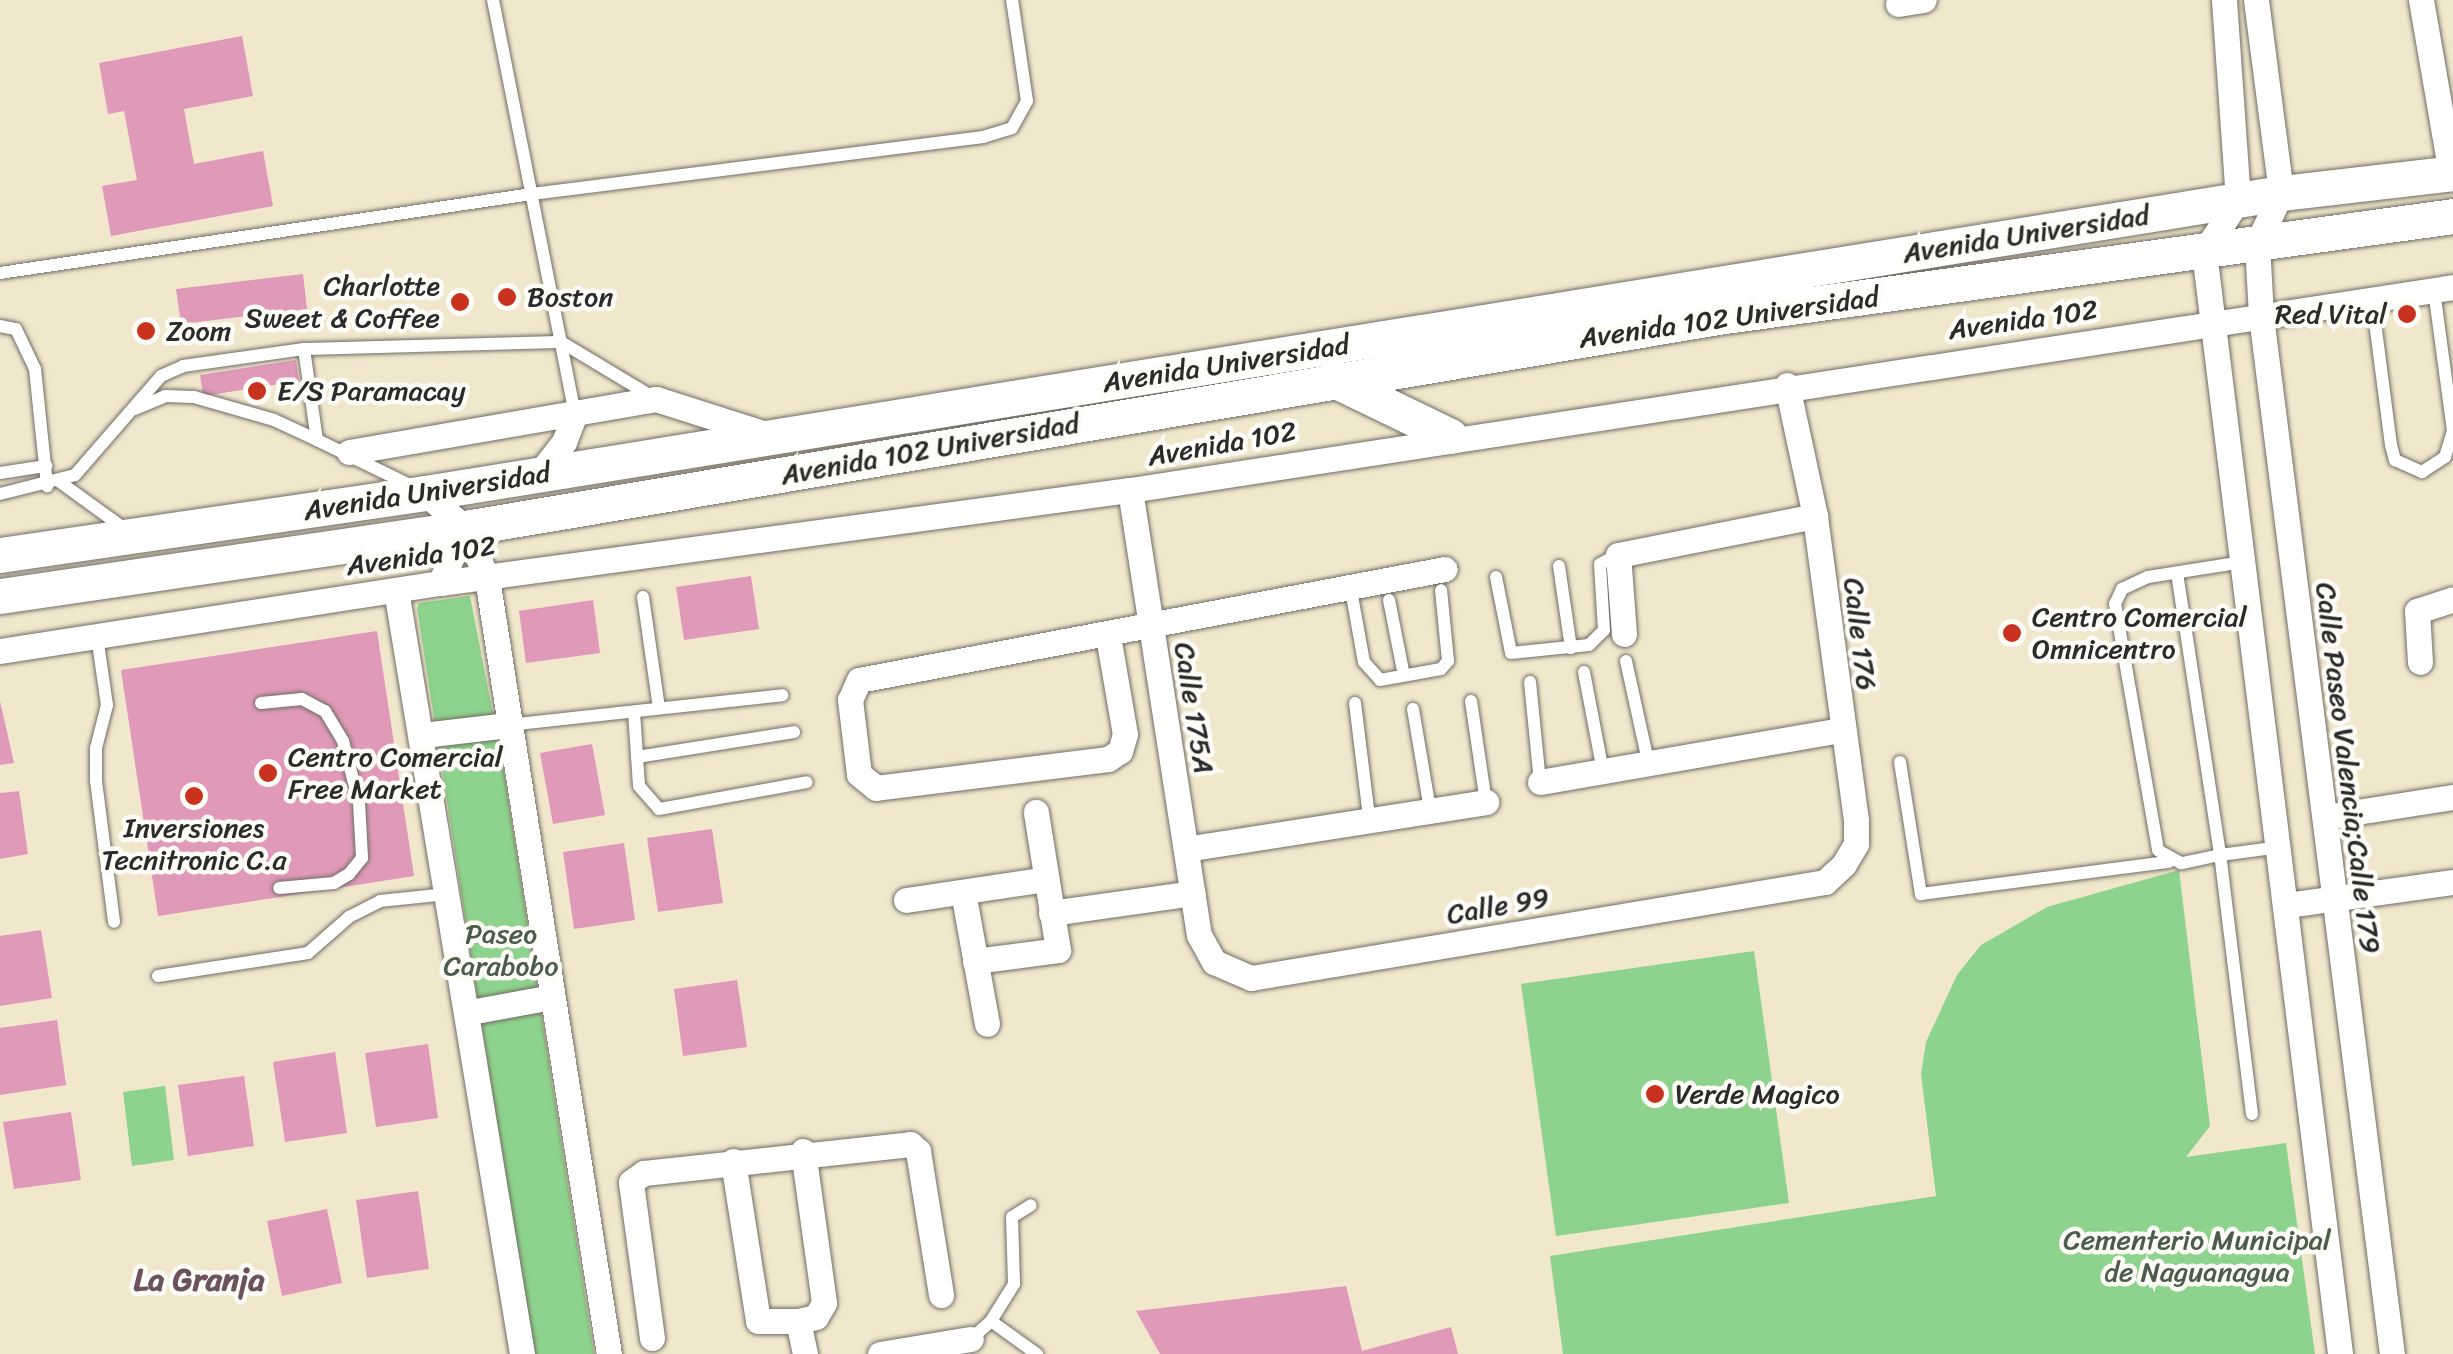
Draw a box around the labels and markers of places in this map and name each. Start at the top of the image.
place label: Charlotte Sweet & Coffee [245,269,440,335]
place label: Boston [527,280,613,314]
marker: Boston [496,286,518,308]
marker: Charlotte Sweet & Coffee [449,291,471,313]
place label: Red Vital [2275,297,2387,331]
marker: Red Vital [2396,303,2418,325]
place label: Zoom [166,314,231,348]
marker: Zoom [135,320,157,342]
place label: E/S Paramacay [277,374,466,408]
marker: E/S Paramacay [246,380,268,402]
place label: Centro Comercial Omnicentro [2032,600,2247,666]
marker: Centro Comercial Omnicentro [2001,622,2023,644]
place label: Centro Comercial Free Market [288,740,503,806]
marker: Centro Comercial Free Market [257,762,279,784]
marker: Inversiones Tecnitronic C.a [183,785,205,807]
place label: Inversiones Tecnitronic C.a [102,811,286,877]
place label: Verde Magico [1675,1077,1838,1111]
marker: Verde Magico [1644,1083,1666,1105]

